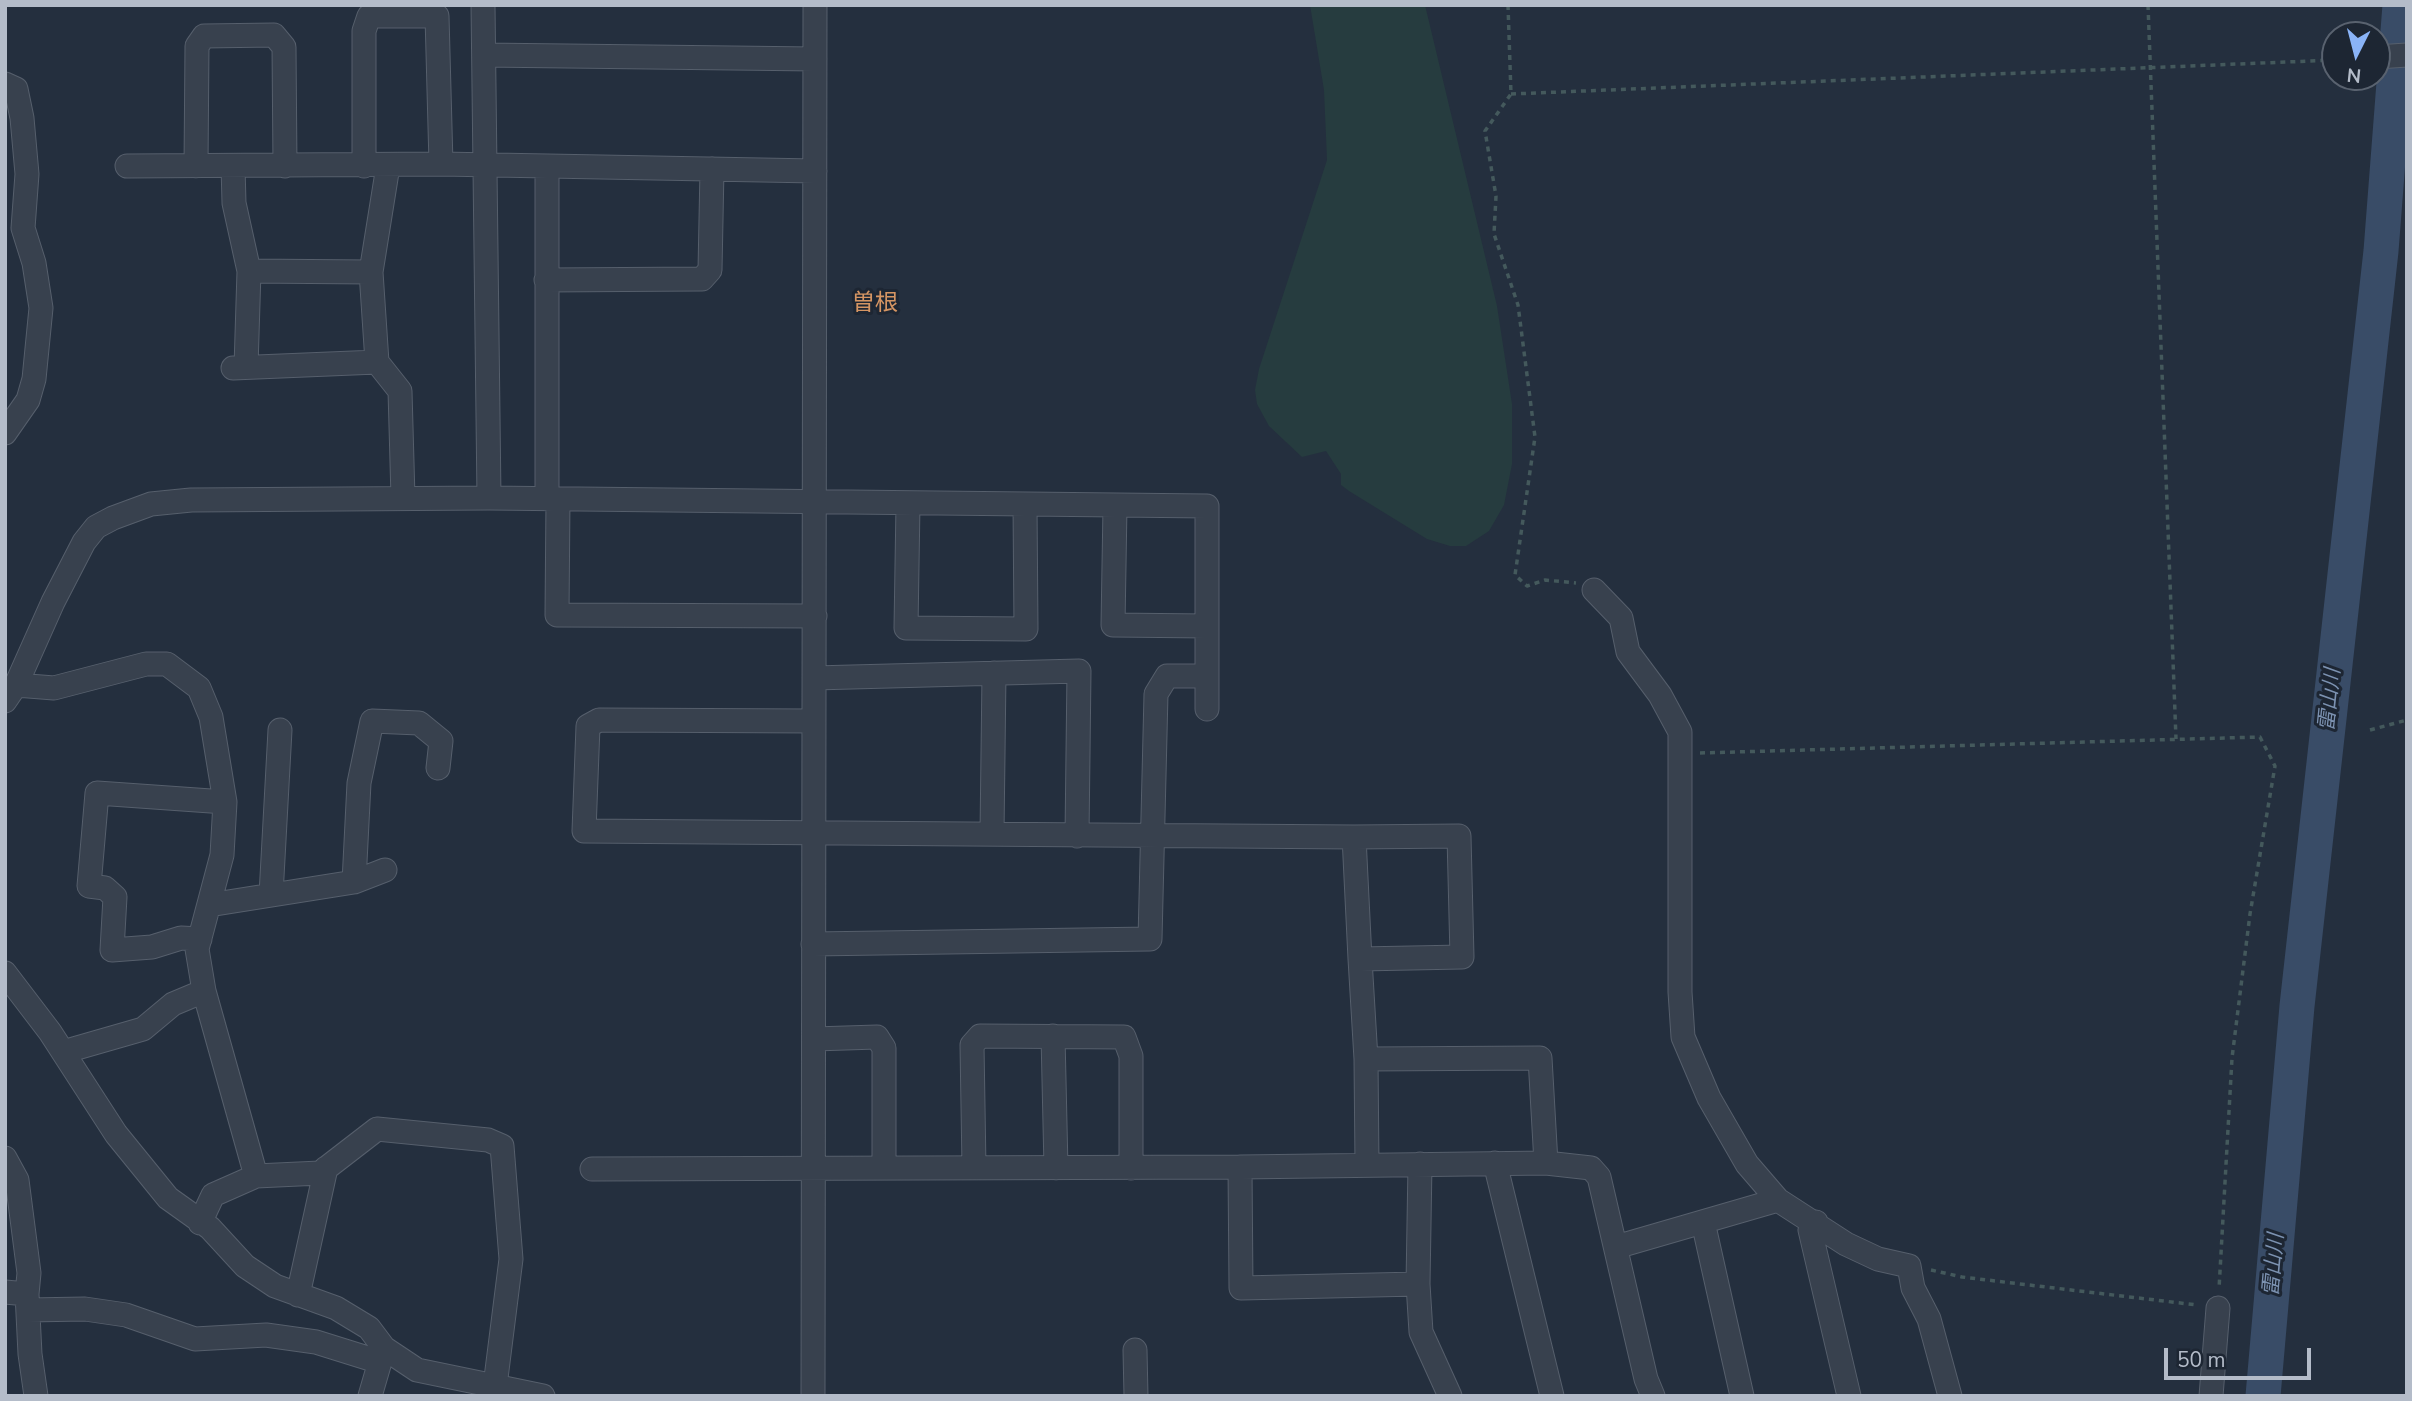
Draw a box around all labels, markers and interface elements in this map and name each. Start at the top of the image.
north arrow [2321,21,2391,91]
text: N [2346,61,2362,89]
district label: 曽根 [852,290,898,318]
water label: 雷山川 [2315,667,2347,733]
water label: 雷山川 [2260,1233,2290,1297]
scale bar [2167,1334,2314,1378]
text: 50 m [2177,1346,2226,1374]

